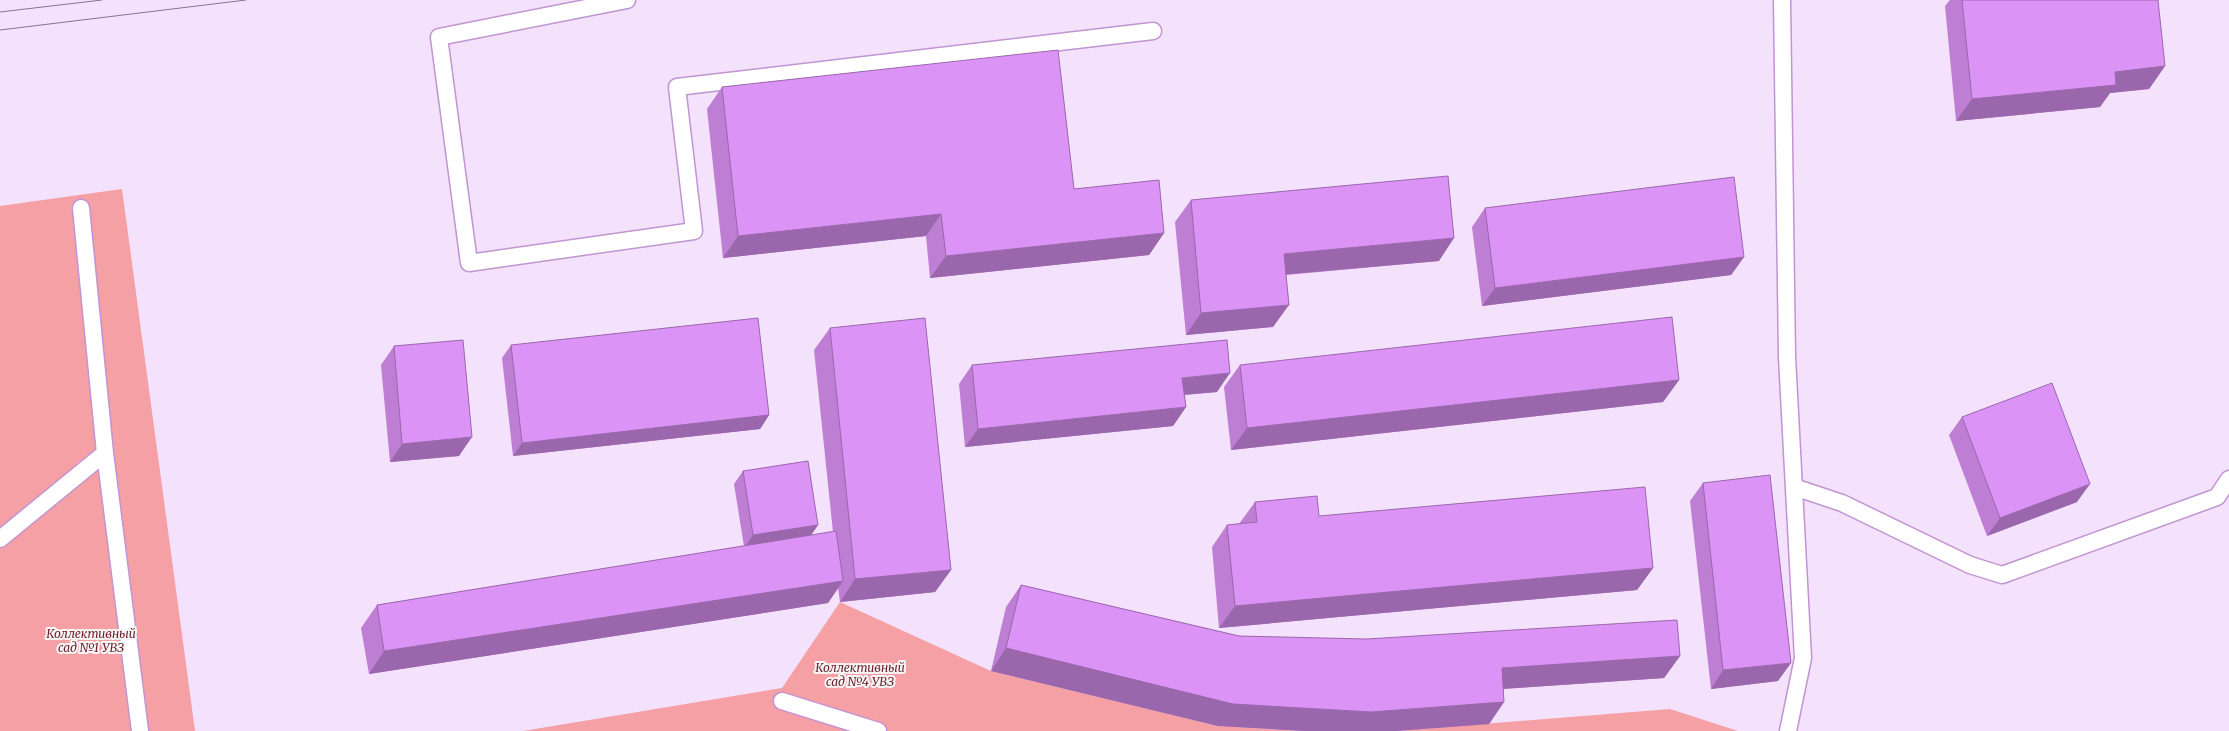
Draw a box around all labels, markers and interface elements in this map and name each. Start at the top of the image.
park label: Коллективный сад №1 УВЗ [46,626,136,655]
park label: Коллективный сад №4 УВЗ [815,660,905,689]

